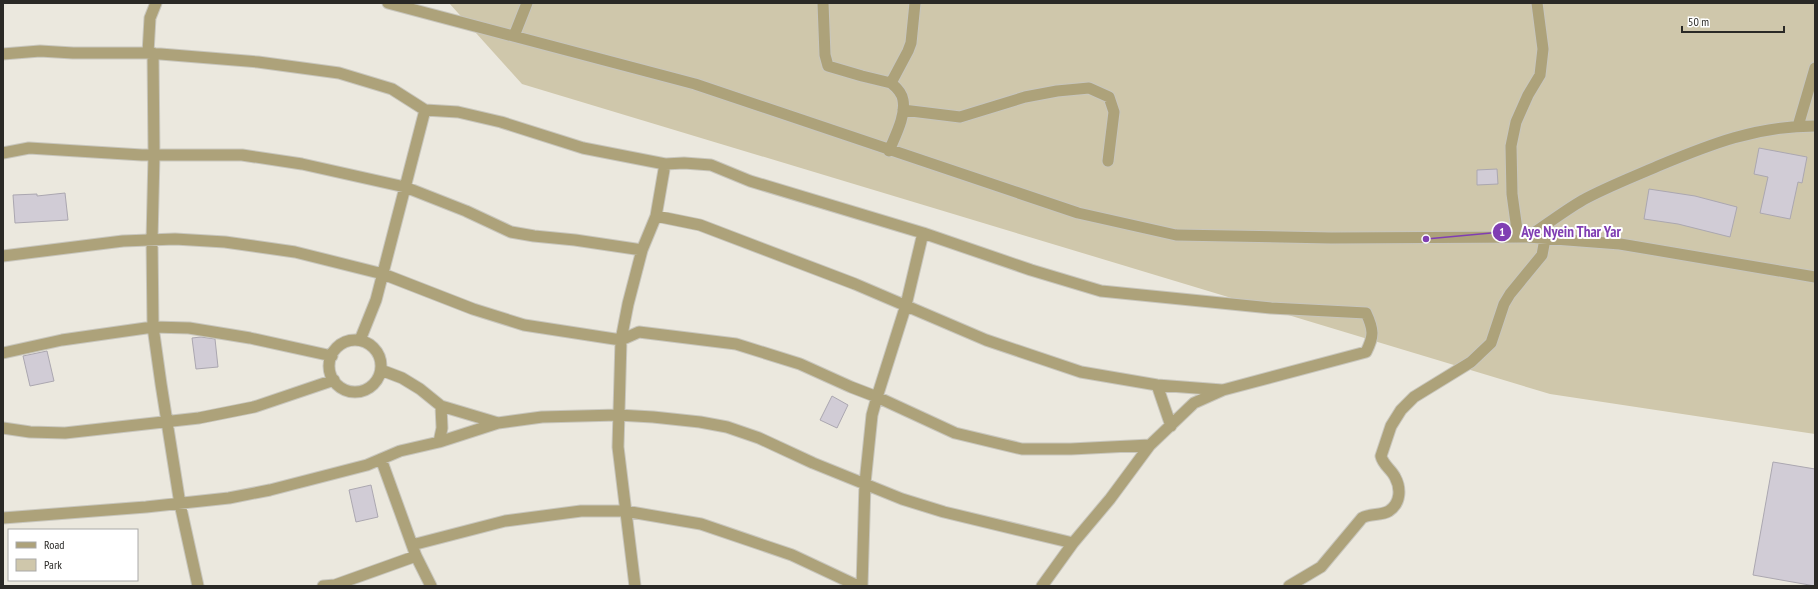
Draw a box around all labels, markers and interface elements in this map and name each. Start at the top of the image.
scale bar [1682,8,1784,34]
text: 50 m [1688,14,1709,29]
callout: Aye Nyein Thar Yar [1492,219,1629,246]
text: Aye Nyein Thar Yar [1520,222,1621,241]
text: 1 [1499,224,1505,239]
legend [8,529,138,581]
text: Road [44,537,64,552]
text: Park [44,557,62,572]

